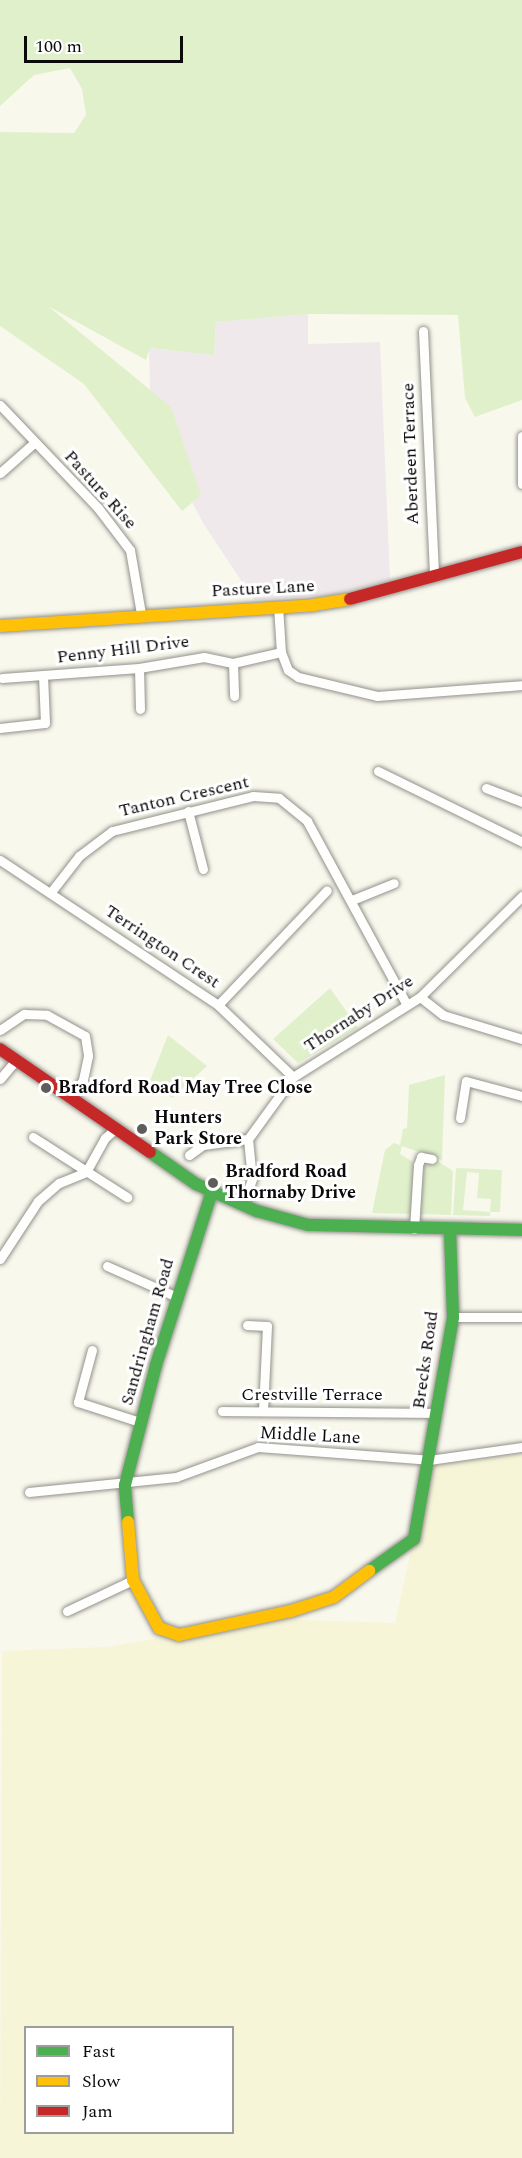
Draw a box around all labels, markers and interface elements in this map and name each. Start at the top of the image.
scale bar [27,24,186,62]
text: 100 m [35,33,82,60]
street label: Aberdeen Terrace [398,383,424,525]
street label: Pasture Rise [59,446,141,534]
street label: Pasture Lane [211,576,315,602]
street label: Penny Hill Drive [56,631,190,669]
street label: Tanton Crescent [117,772,251,822]
street label: Terrington Crest [100,901,224,993]
street label: Thornaby Drive [300,971,418,1057]
place label: Bradford Road May Tree Close [58,1077,312,1099]
marker: Bradford Road May Tree Close [39,1081,53,1095]
place label: Hunters Park Store [154,1108,242,1150]
marker: Hunters Park Store [135,1122,149,1136]
place label: Bradford Road Thornaby Drive [225,1162,356,1204]
marker: Bradford Road Thornaby Drive [206,1176,220,1190]
street label: Sandringham Road [117,1256,179,1408]
street label: Brecks Road [408,1310,444,1410]
street label: Crestville Terrace [241,1384,383,1406]
street label: Middle Lane [259,1423,361,1449]
legend [24,2026,234,2134]
text: Fast [82,2038,115,2065]
text: Slow [82,2068,120,2095]
text: Jam [82,2098,113,2125]

